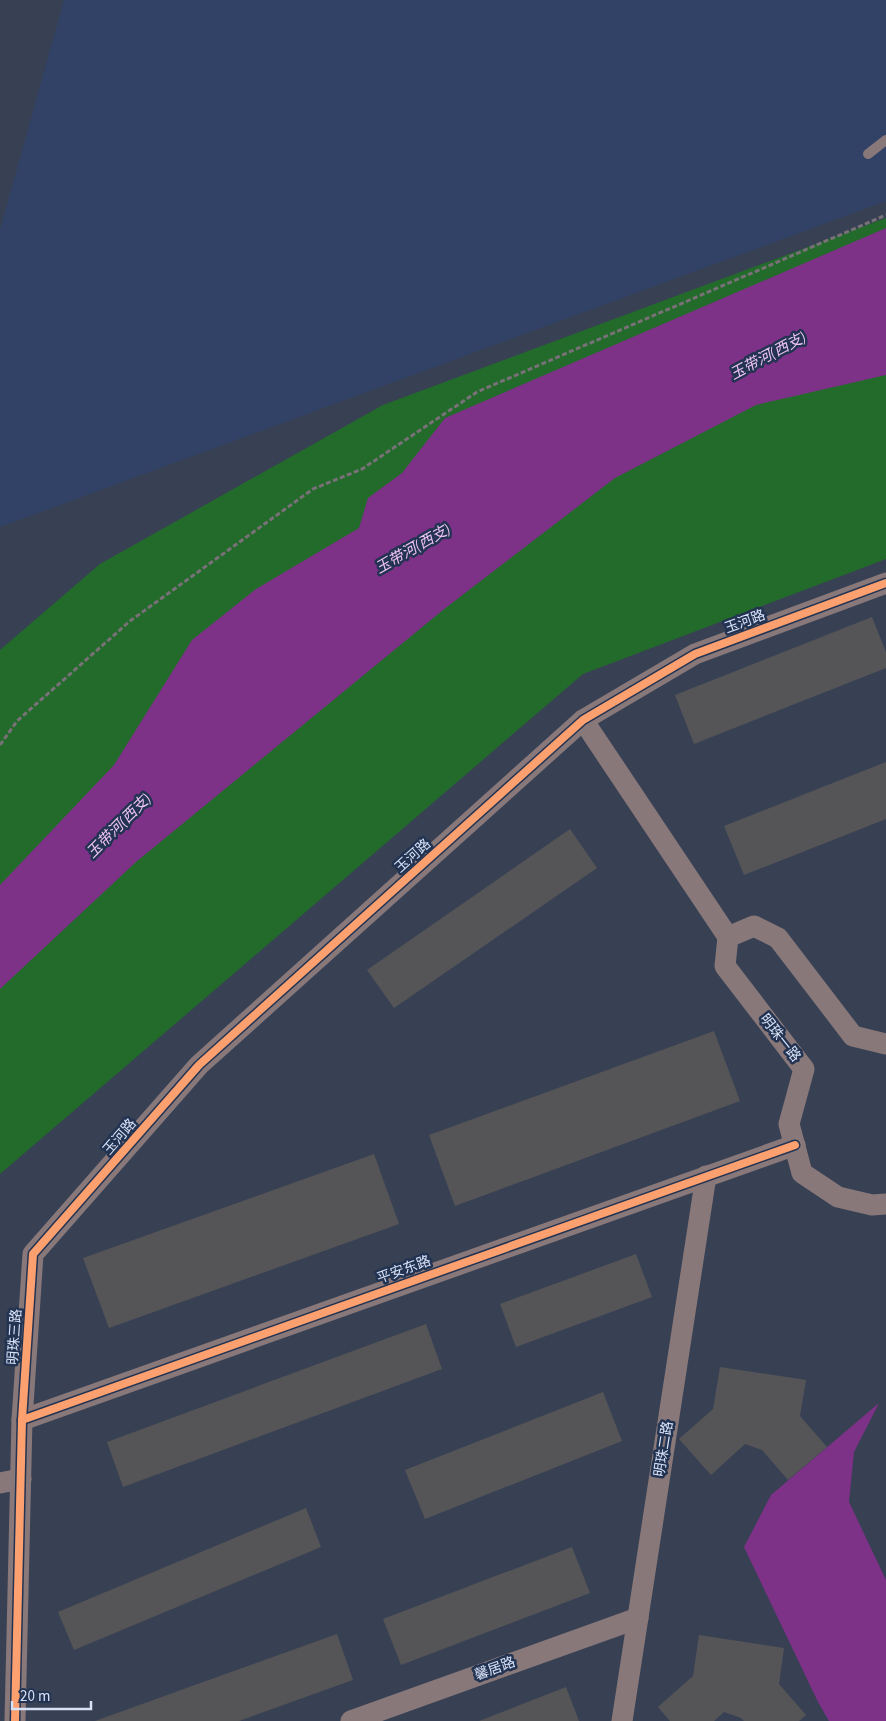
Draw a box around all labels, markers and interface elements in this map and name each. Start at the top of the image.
water label: 玉带河(西支) [726,327,810,385]
water label: 玉带河(西支) [371,519,455,579]
street label: 玉河路 [722,605,768,639]
water label: 玉带河(西支) [82,789,156,863]
street label: 玉河路 [391,835,435,877]
street label: 明珠一路 [755,1010,805,1066]
street label: 玉河路 [99,1115,141,1159]
street label: 平安东路 [374,1251,434,1289]
street label: 明珠三路 [3,1308,27,1366]
street label: 明珠二路 [650,1420,678,1478]
street label: 馨居路 [472,1652,518,1686]
scale bar [12,1678,91,1710]
text: 20 m [20,1686,50,1707]

